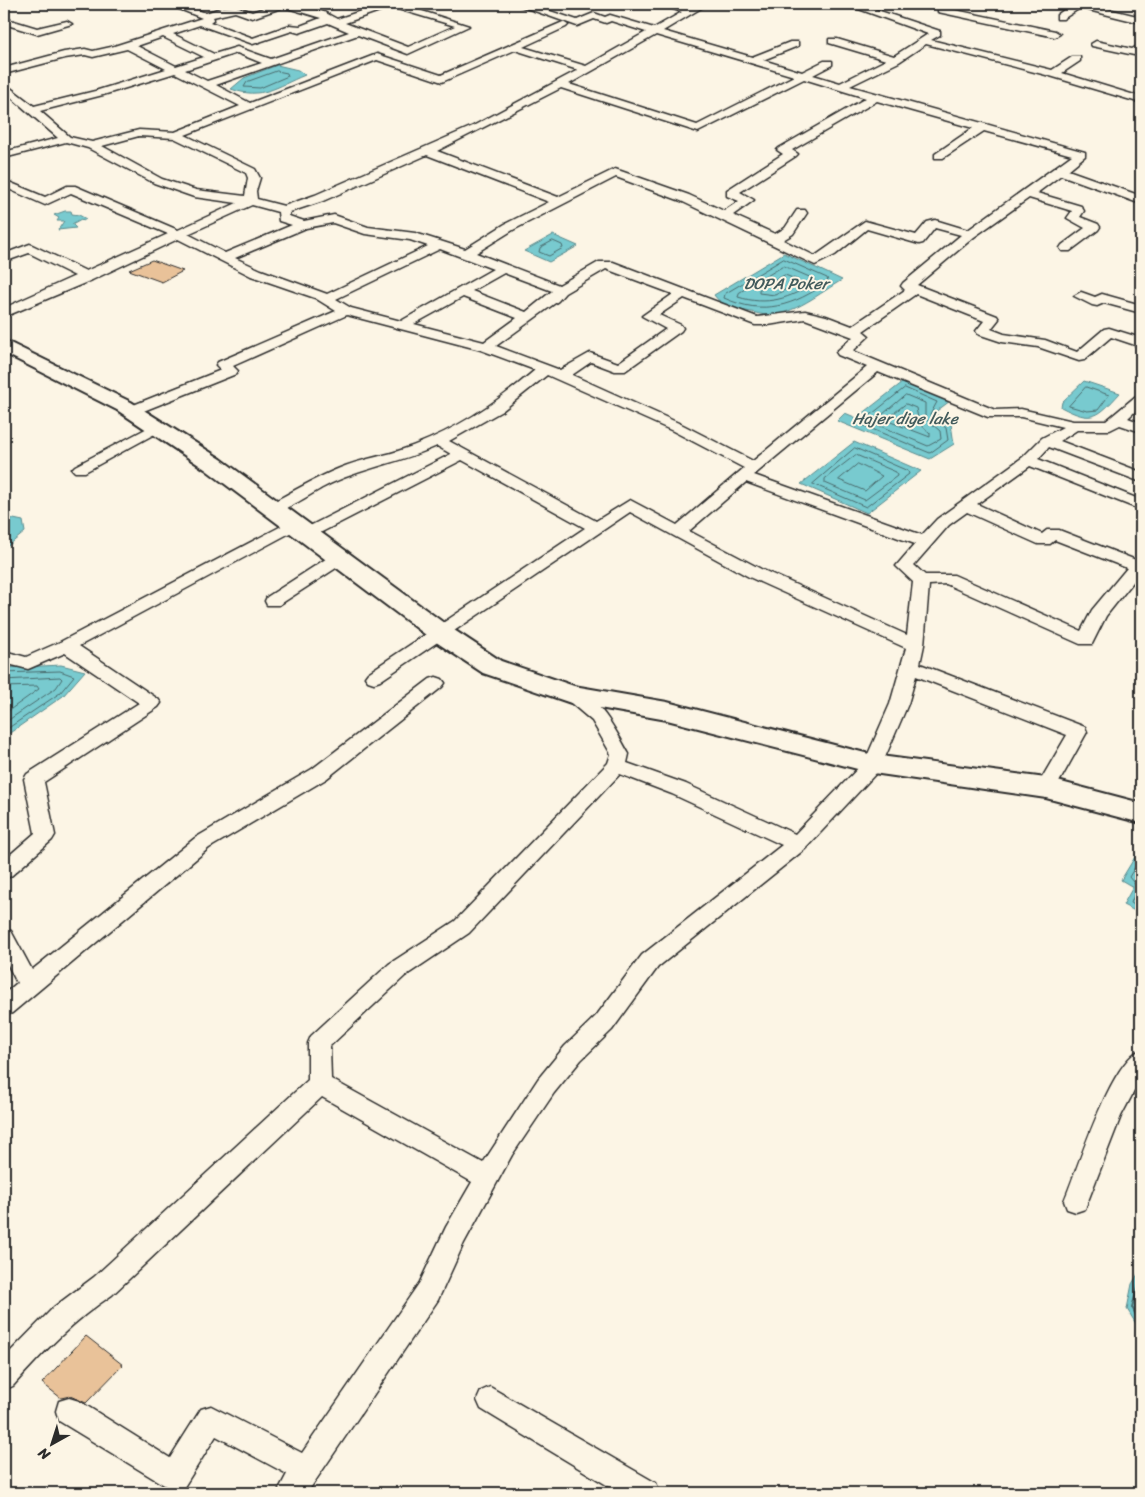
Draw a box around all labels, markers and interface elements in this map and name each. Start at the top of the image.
water label: DOPA Poker [744,269,832,298]
water label: Hajer dige lake [852,404,960,433]
north arrow [28,1420,78,1470]
text: N [32,1441,57,1467]

